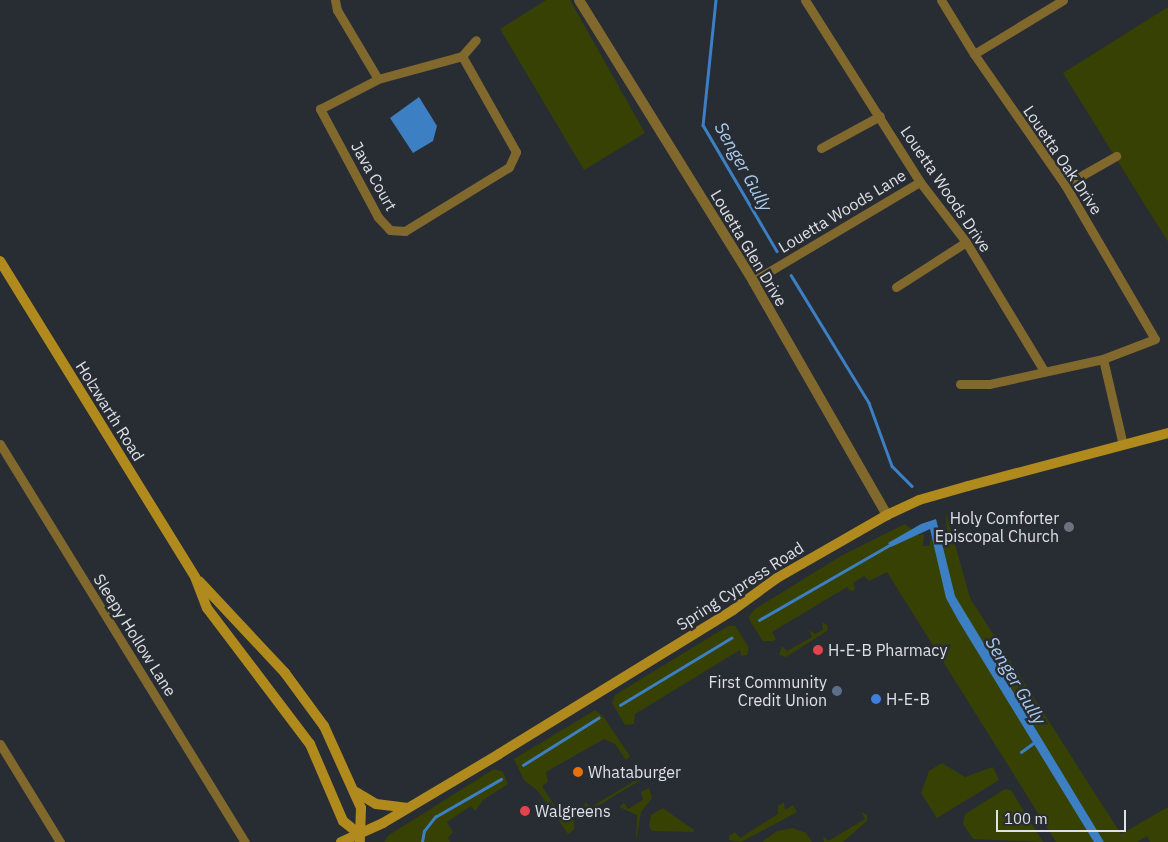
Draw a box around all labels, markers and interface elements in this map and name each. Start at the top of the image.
street label: Louetta Oak Drive [1019,102,1107,218]
water label: Senger Gully [710,119,776,215]
street label: Louetta Woods Drive [897,122,995,256]
street label: Java Court [347,138,401,214]
street label: Louetta Woods Lane [775,165,909,257]
street label: Louetta Glen Drive [707,186,791,310]
street label: Holzwarth Road [72,358,148,464]
place label: Holy Comforter Episcopal Church [935,508,1059,546]
marker: Holy Comforter Episcopal Church [1063,521,1075,533]
street label: Spring Cypress Road [673,538,807,634]
street label: Sleepy Hollow Lane [90,570,180,700]
water label: Senger Gully [980,633,1050,729]
place label: H-E-B Pharmacy [828,640,947,660]
marker: H-E-B Pharmacy [812,644,824,656]
place label: First Community Credit Union [709,672,827,710]
marker: First Community Credit Union [831,685,843,697]
place label: H-E-B [886,689,930,709]
marker: H-E-B [870,693,882,705]
place label: Whataburger [588,762,681,782]
marker: Whataburger [572,766,584,778]
scale bar [998,800,1128,832]
place label: Walgreens [535,801,611,821]
marker: Walgreens [519,805,531,817]
text: 100 m [1004,809,1048,828]

